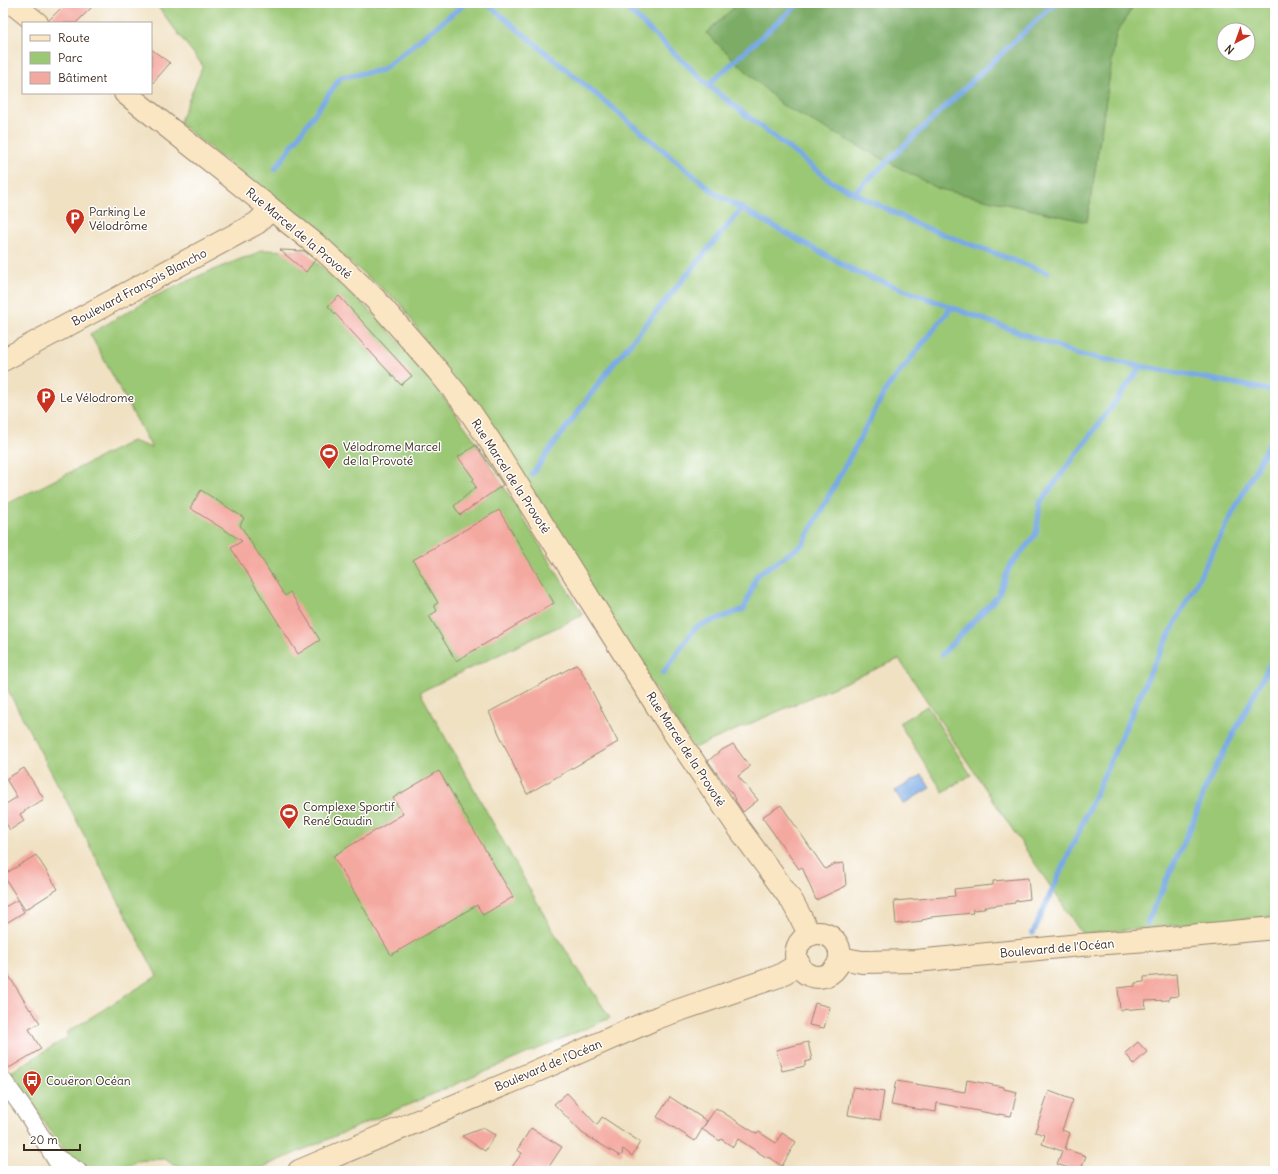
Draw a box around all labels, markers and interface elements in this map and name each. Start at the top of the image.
legend [22,22,152,94]
north arrow [1216,22,1256,62]
text: Route [58,30,90,45]
text: N [1222,42,1237,57]
text: Parc [58,50,83,65]
text: Bâtiment [58,70,107,85]
street label: Rue Marcel de la Provoté [243,184,355,282]
place label: Parking Le Vélodrôme [89,204,148,233]
parking icon: Parking Le Vélodrôme [64,207,86,235]
street label: Boulevard François Blancho [69,245,209,329]
parking icon: Le Vélodrome [35,386,57,414]
place label: Le Vélodrome [60,390,134,405]
street label: Rue Marcel de la Provoté [468,416,554,536]
place label: Vélodrome Marcel de la Provoté [343,439,441,468]
sports icon: Vélodrome Marcel de la Provoté [318,442,340,470]
street label: Rue Marcel de la Provoté [643,689,729,809]
place label: Complexe Sportif René Gaudin [303,799,396,828]
sports icon: Complexe Sportif René Gaudin [278,802,300,830]
street label: Boulevard de l'Océan [999,936,1115,960]
street label: Boulevard de l'Océan [492,1036,604,1094]
bus stop icon: Couëron Océan [21,1069,43,1097]
place label: Couëron Océan [46,1073,131,1088]
scale bar [24,1126,80,1152]
text: 20 m [30,1132,58,1147]

